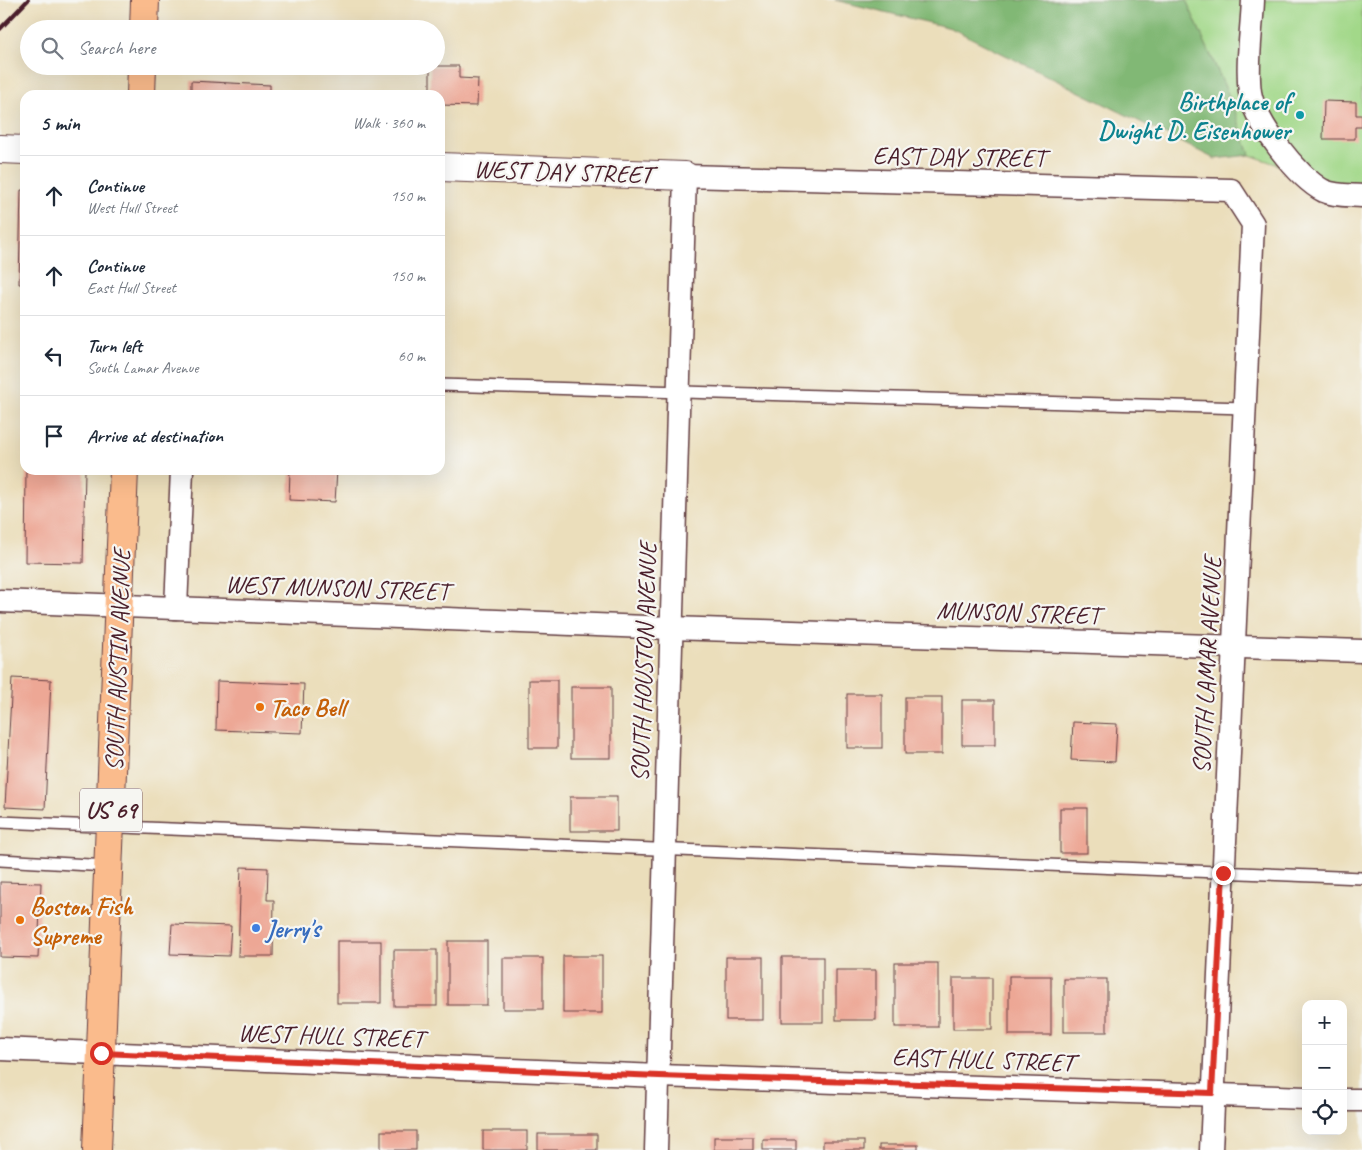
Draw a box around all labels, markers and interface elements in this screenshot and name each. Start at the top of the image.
search box [20,20,445,75]
icon: search [38,34,66,62]
text: Search here [78,36,155,60]
place label: Birthplace of Dwight D. Eisenhower [1098,86,1295,147]
marker: Birthplace of Dwight D. Eisenhower [1294,109,1306,121]
text: 5 min [40,110,80,136]
text: Walk · 360 m [353,113,425,133]
street label: EAST DAY STREET [872,139,1052,175]
street label: WEST DAY STREET [473,153,659,191]
text: Continue [87,174,144,198]
icon: ahead [40,182,68,210]
text: 150 m [391,186,425,206]
text: West Hull Street [87,198,177,218]
text: Continue [87,254,144,278]
icon: ahead [40,262,68,290]
text: 150 m [391,266,425,286]
text: East Hull Street [87,278,176,298]
text: Turn left [87,334,142,358]
icon: left [40,342,68,370]
text: 60 m [398,346,425,366]
text: South Lamar Avenue [87,358,198,378]
icon: arrive [40,422,68,450]
text: Arrive at destination [87,424,223,448]
street label: SOUTH HOUSTON AVENUE [624,538,664,782]
street label: SOUTH AUSTIN AVENUE [98,545,138,772]
street label: SOUTH LAMAR AVENUE [1185,552,1229,775]
street label: WEST MUNSON STREET [225,568,456,608]
street label: MUNSON STREET [936,594,1106,632]
place label: Taco Bell [270,692,349,724]
marker: Taco Bell [254,701,266,713]
road number: US 69 [80,788,142,832]
route end [1212,862,1235,885]
place label: Boston Fish Supreme [30,891,134,952]
place label: Jerry's [264,913,322,945]
marker: Boston Fish Supreme [14,914,26,926]
marker: Jerry's [250,922,262,934]
map controls [1302,1000,1347,1135]
button: + [1302,1000,1347,1045]
street label: WEST HULL STREET [237,1017,430,1055]
street label: EAST HULL STREET [891,1041,1081,1079]
route start [90,1042,113,1065]
button: − [1302,1045,1347,1090]
button: locate [1302,1090,1347,1135]

